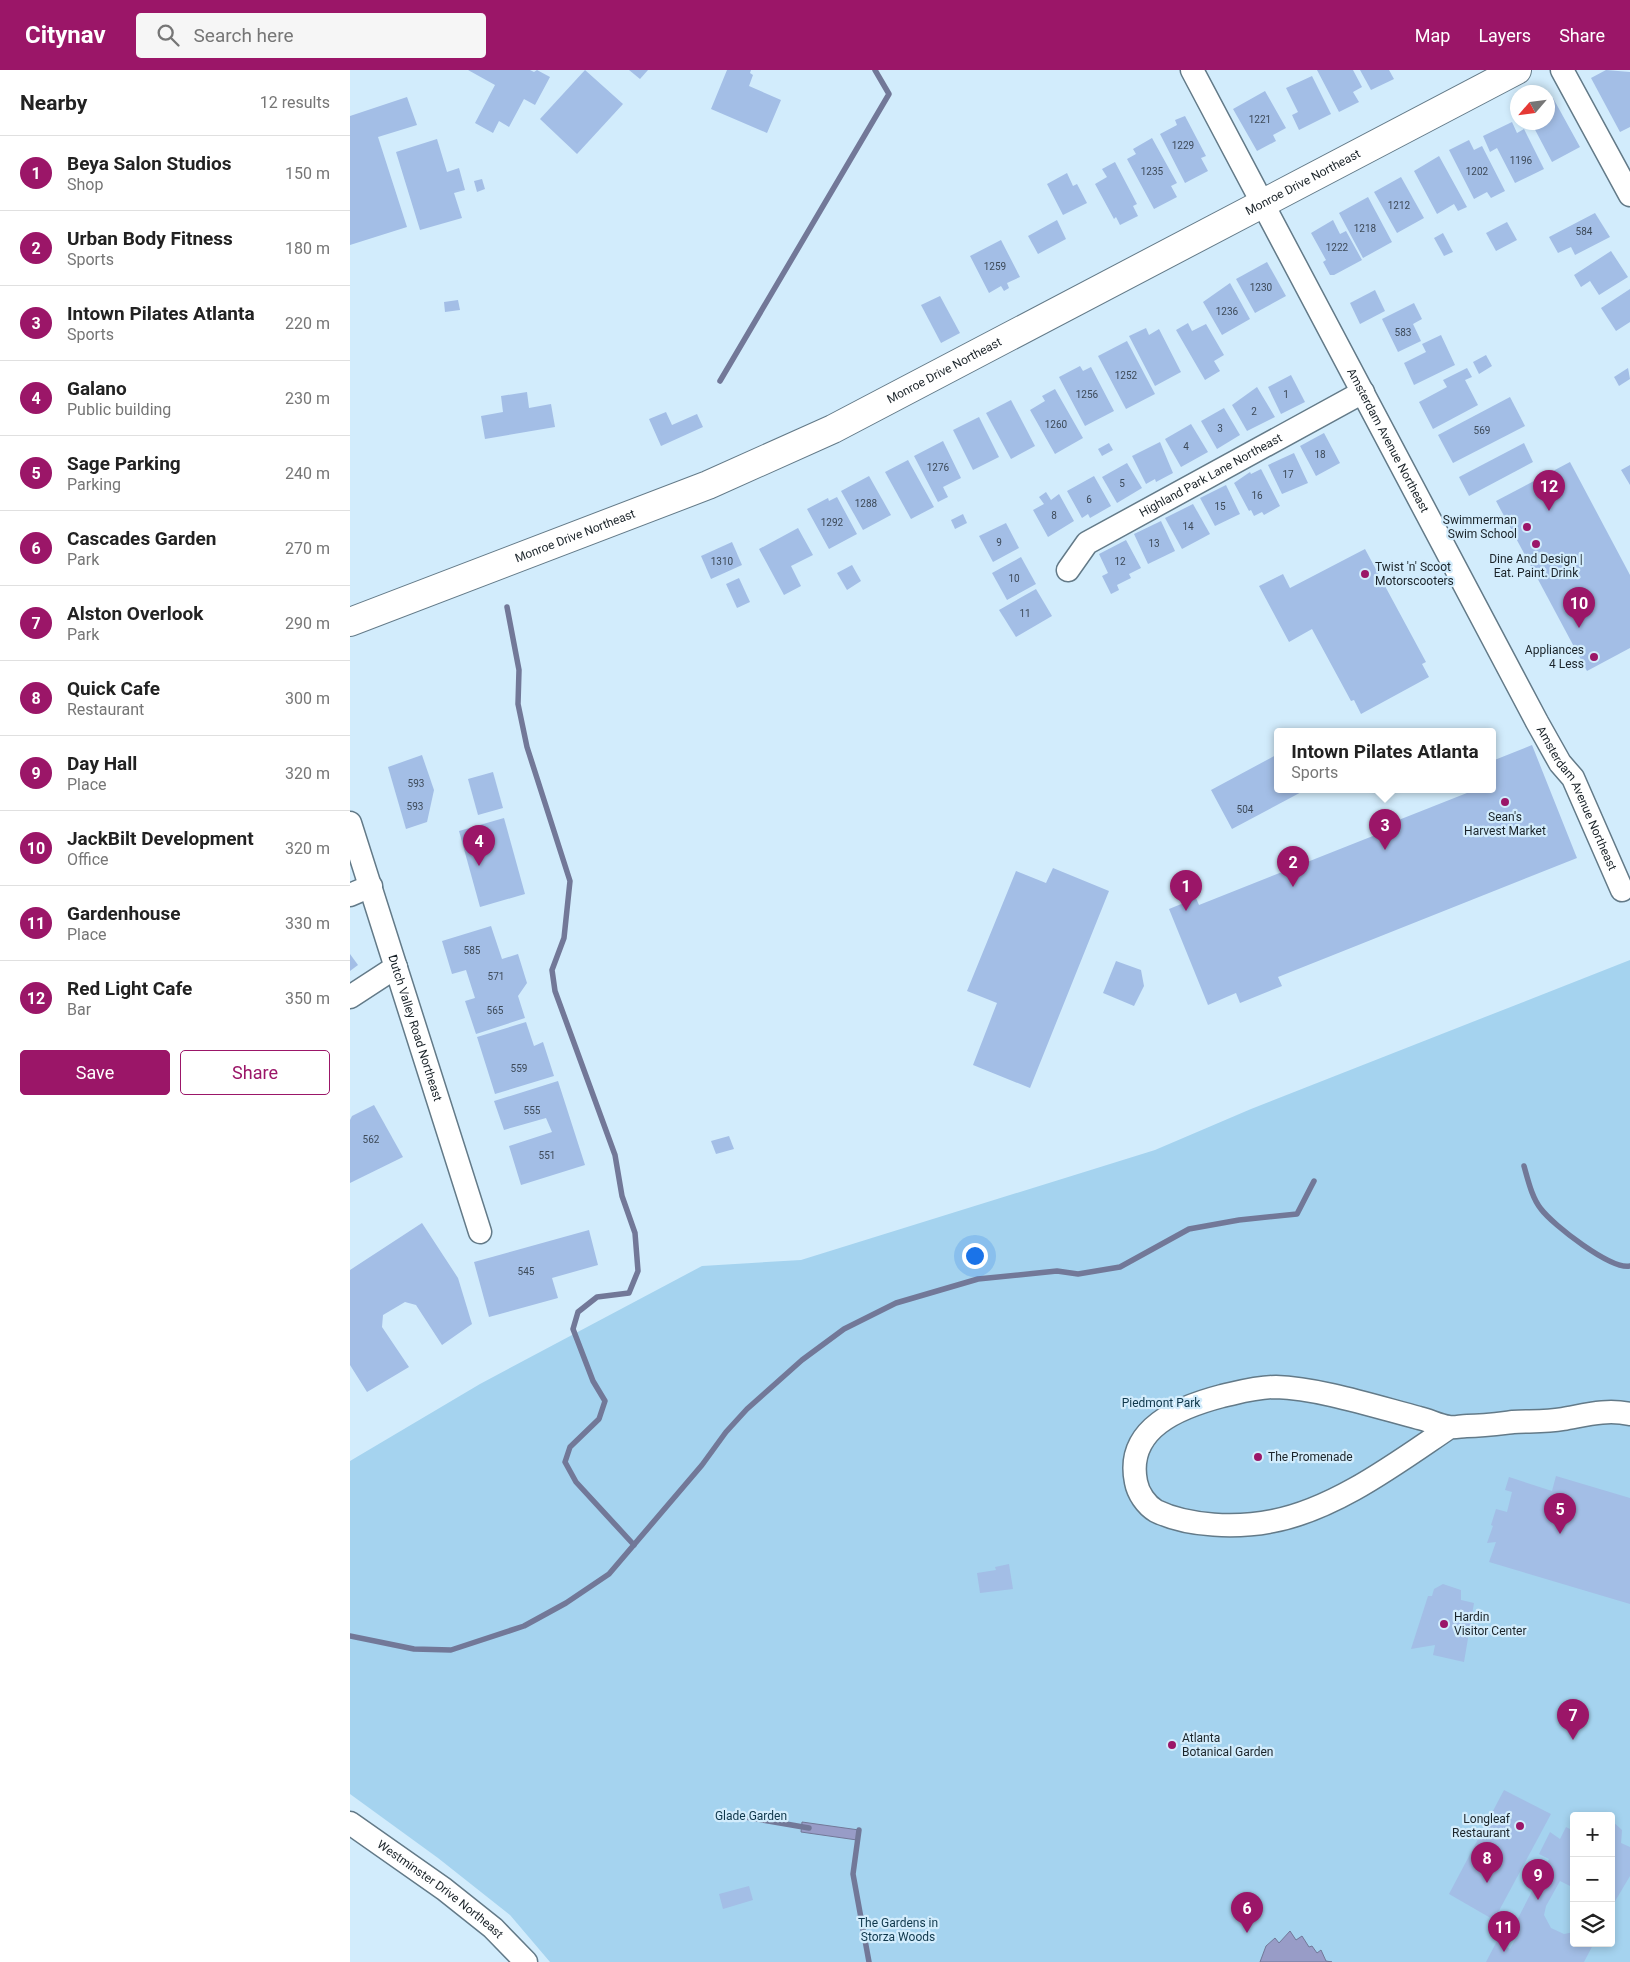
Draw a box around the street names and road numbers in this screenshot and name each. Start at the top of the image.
street label: Monroe Drive Northeast [1243,147,1363,218]
street label: Monroe Drive Northeast [885,335,1004,406]
street label: Amsterdam Avenue Northeast [1344,366,1432,515]
street label: Highland Park Lane Northeast [1137,431,1284,520]
street label: Monroe Drive Northeast [513,507,637,565]
street label: Amsterdam Avenue Northeast [1534,724,1620,873]
street label: Dutch Valley Road Northeast [385,953,445,1103]
street label: Westminster Drive Northeast [375,1837,506,1941]

